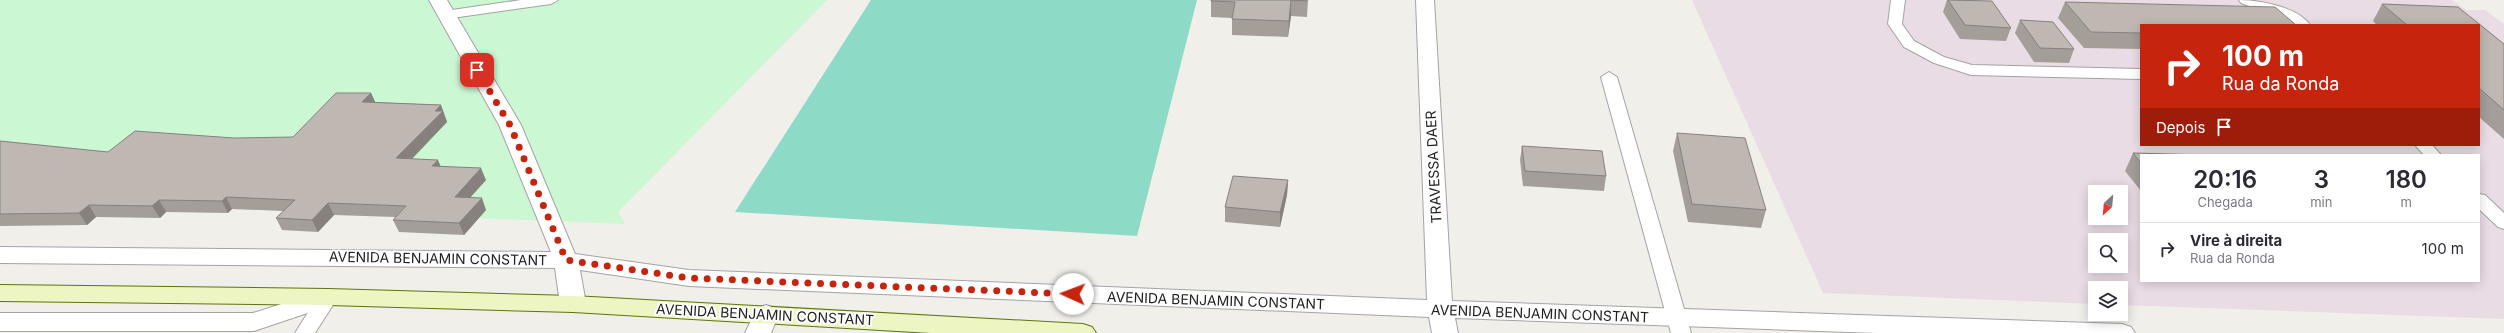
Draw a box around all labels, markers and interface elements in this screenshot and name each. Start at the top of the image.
text: 100 m [2222,39,2304,73]
icon: right [2156,40,2208,92]
pin [460,53,494,87]
icon: arrive [466,59,488,81]
text: Rua da Ronda [2222,73,2339,94]
street label: TRAVESSA DAER [1422,110,1444,224]
icon: arrive [2213,116,2235,138]
text: Depois [2156,118,2205,137]
text: 20:16 [2193,165,2257,194]
text: 3 [2314,165,2329,194]
text: 180 [2386,165,2427,194]
north arrow [2088,185,2128,225]
map controls [2088,185,2128,321]
text: Chegada [2197,194,2253,210]
text: min [2310,194,2332,210]
text: m [2401,194,2412,210]
text: Vire à direita [2190,231,2282,250]
button: search [2088,233,2128,273]
icon: right [2156,238,2178,260]
text: 100 m [2422,239,2464,258]
street label: AVENIDA BENJAMIN CONSTANT [329,248,547,268]
text: Rua da Ronda [2190,250,2275,266]
position arrow [1052,273,1094,315]
button: layers [2088,281,2128,321]
street label: AVENIDA BENJAMIN CONSTANT [1107,288,1325,312]
street label: AVENIDA BENJAMIN CONSTANT [656,300,874,328]
street label: AVENIDA BENJAMIN CONSTANT [1431,301,1649,325]

